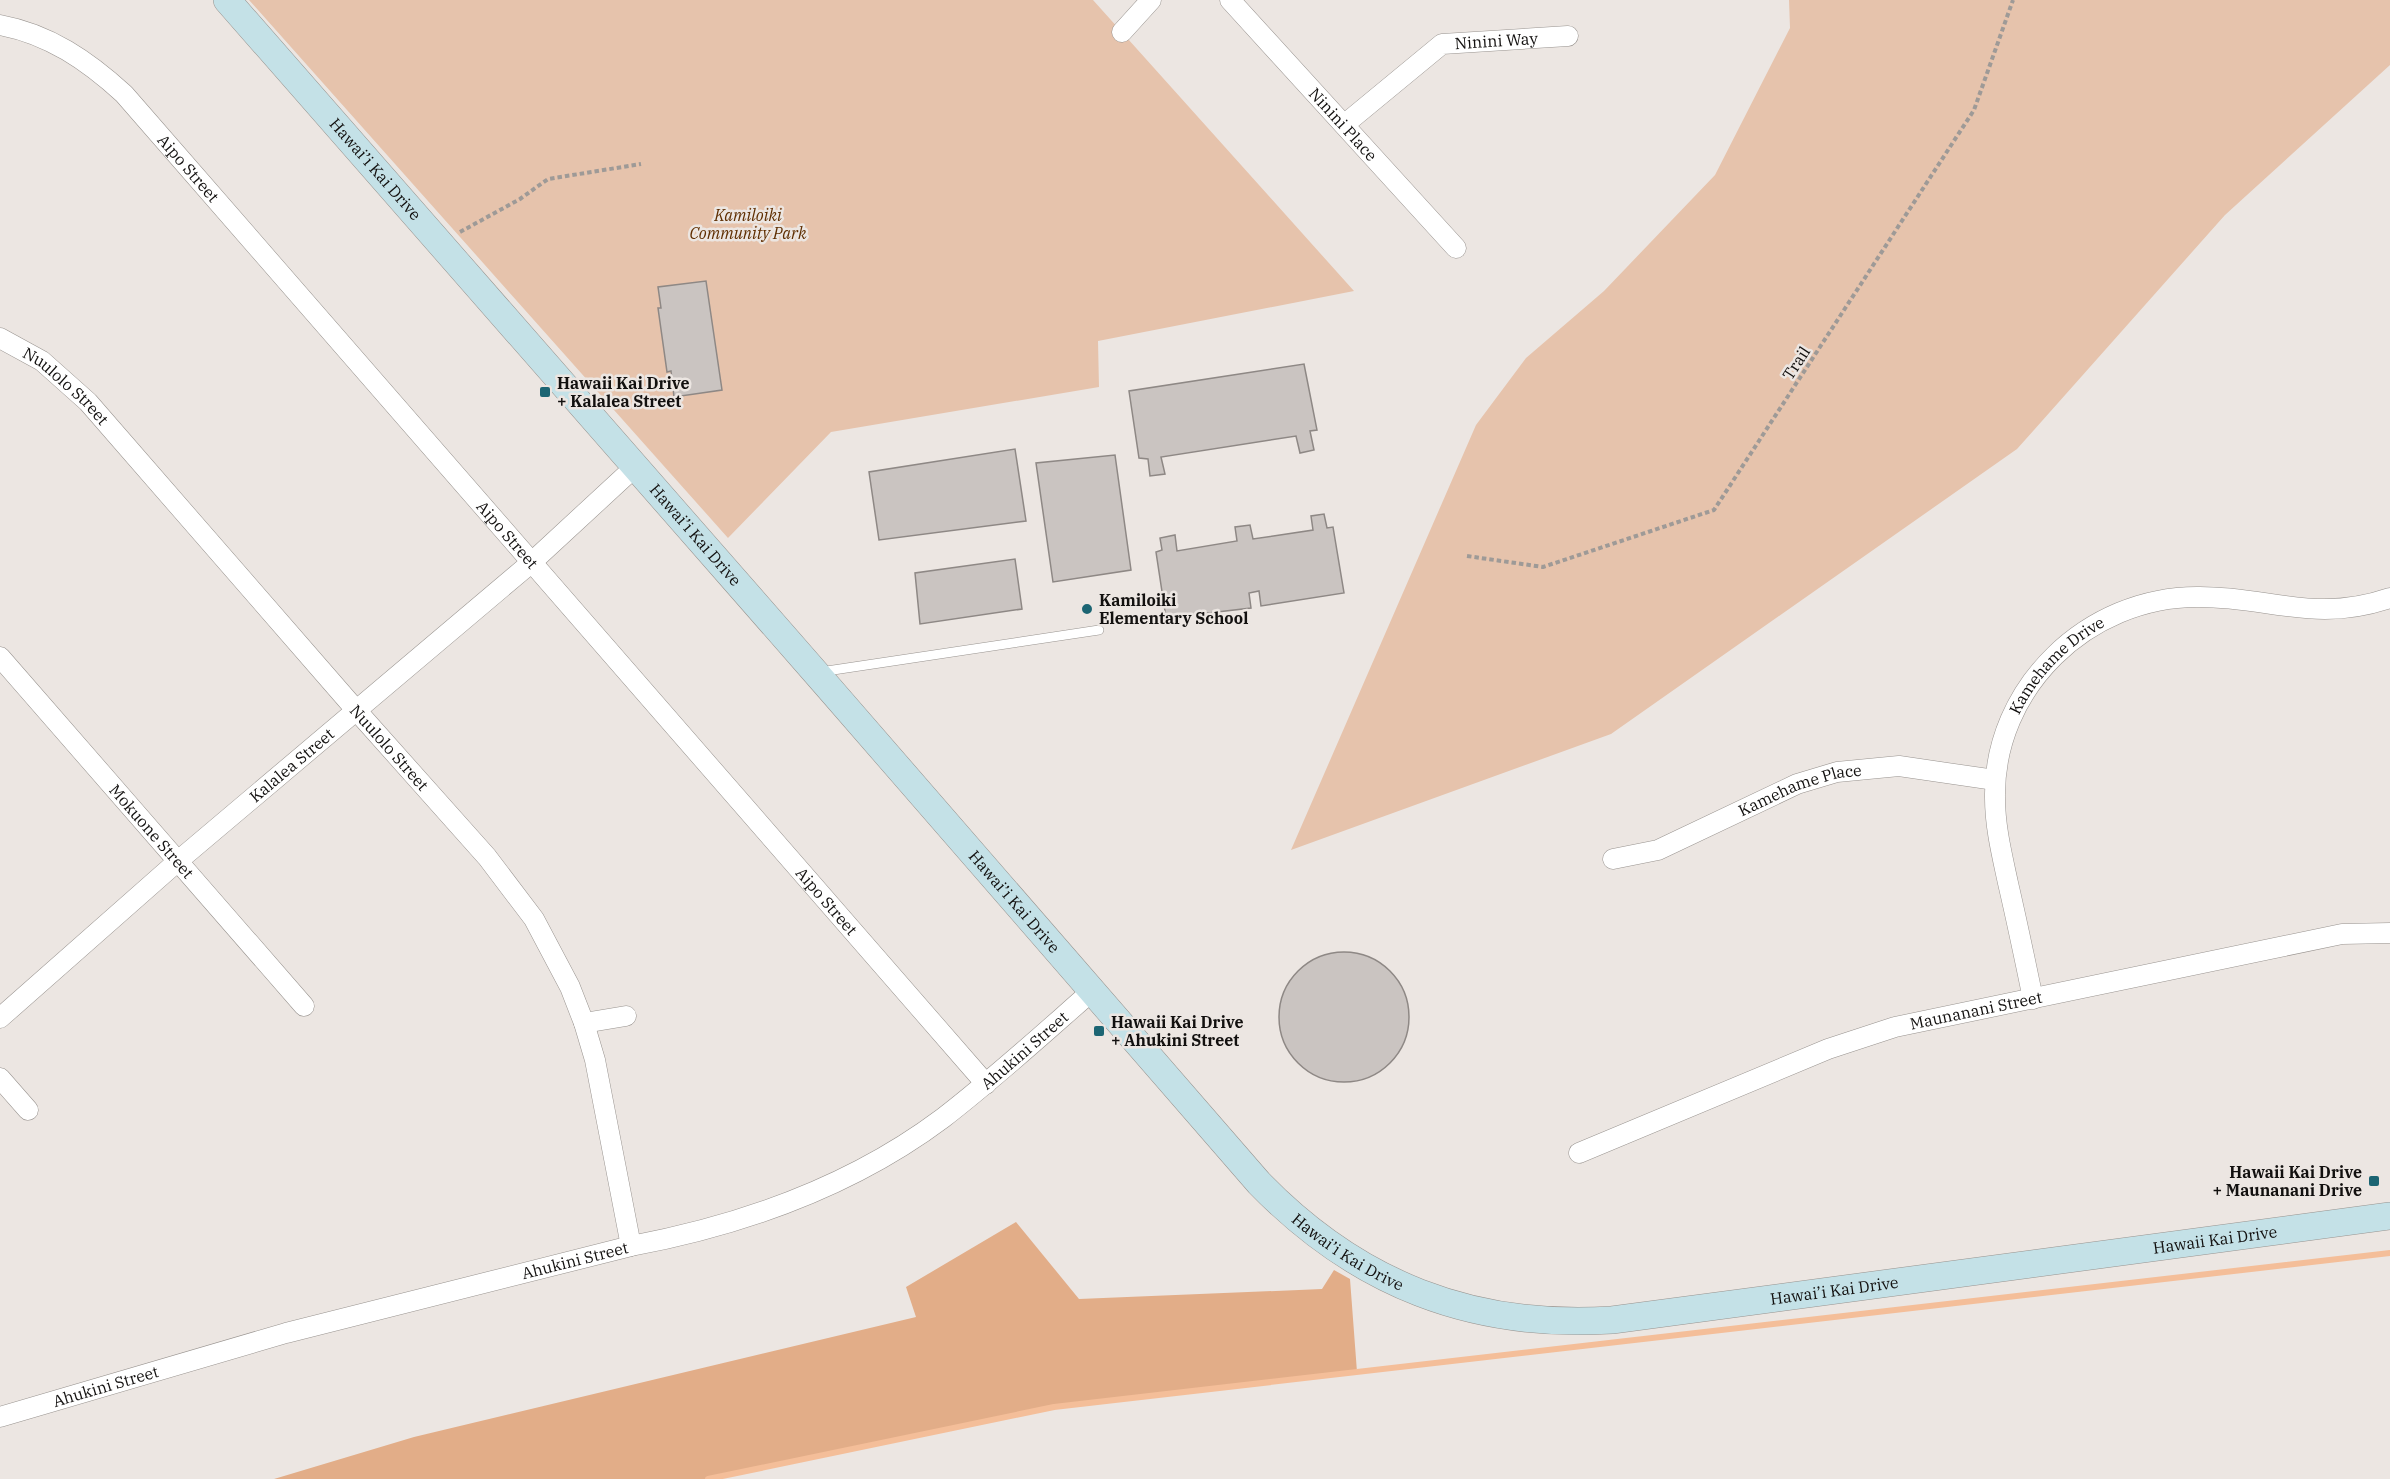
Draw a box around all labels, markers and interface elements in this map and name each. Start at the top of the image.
street label: Ninini Way [1454,28,1539,53]
street label: Ninini Place [1305,83,1382,165]
street label: Hawai’i Kai Drive [325,114,426,224]
street label: Aipo Street [153,130,224,206]
park label: Kamiloiki Community Park [690,205,807,243]
street label: Trail [1778,342,1814,383]
street label: Nuulolo Street [19,343,113,429]
place label: Hawaii Kai Drive + Kalalea Street [557,373,690,411]
marker: Hawaii Kai Drive + Kalalea Street [538,385,552,399]
street label: Hawai’i Kai Drive [646,479,746,590]
street label: Aipo Street [473,496,543,573]
place label: Kamiloiki Elementary School [1099,590,1248,628]
marker: Kamiloiki Elementary School [1080,602,1094,616]
street label: Kamehame Drive [2005,612,2108,717]
street label: Nuulolo Street [346,700,433,795]
street label: Kalalea Street [245,724,338,806]
street label: Kamehame Place [1735,760,1862,820]
street label: Mokuone Street [105,780,198,883]
street label: Hawai’i Kai Drive [965,846,1064,957]
street label: Aipo Street [792,863,862,939]
street label: Maunanani Street [1908,987,2044,1034]
street label: Ahukini Street [977,1007,1072,1094]
place label: Hawaii Kai Drive + Ahukini Street [1111,1012,1244,1050]
marker: Hawaii Kai Drive + Ahukini Street [1092,1024,1106,1038]
place label: Hawaii Kai Drive + Maunanani Drive [2213,1162,2362,1200]
marker: Hawaii Kai Drive + Maunanani Drive [2367,1174,2381,1188]
street label: Hawai’i Kai Drive [1288,1209,1407,1295]
street label: Hawaii Kai Drive [2152,1221,2278,1258]
street label: Ahukini Street [520,1237,631,1283]
street label: Hawai’i Kai Drive [1769,1272,1900,1309]
street label: Ahukini Street [50,1361,161,1411]

